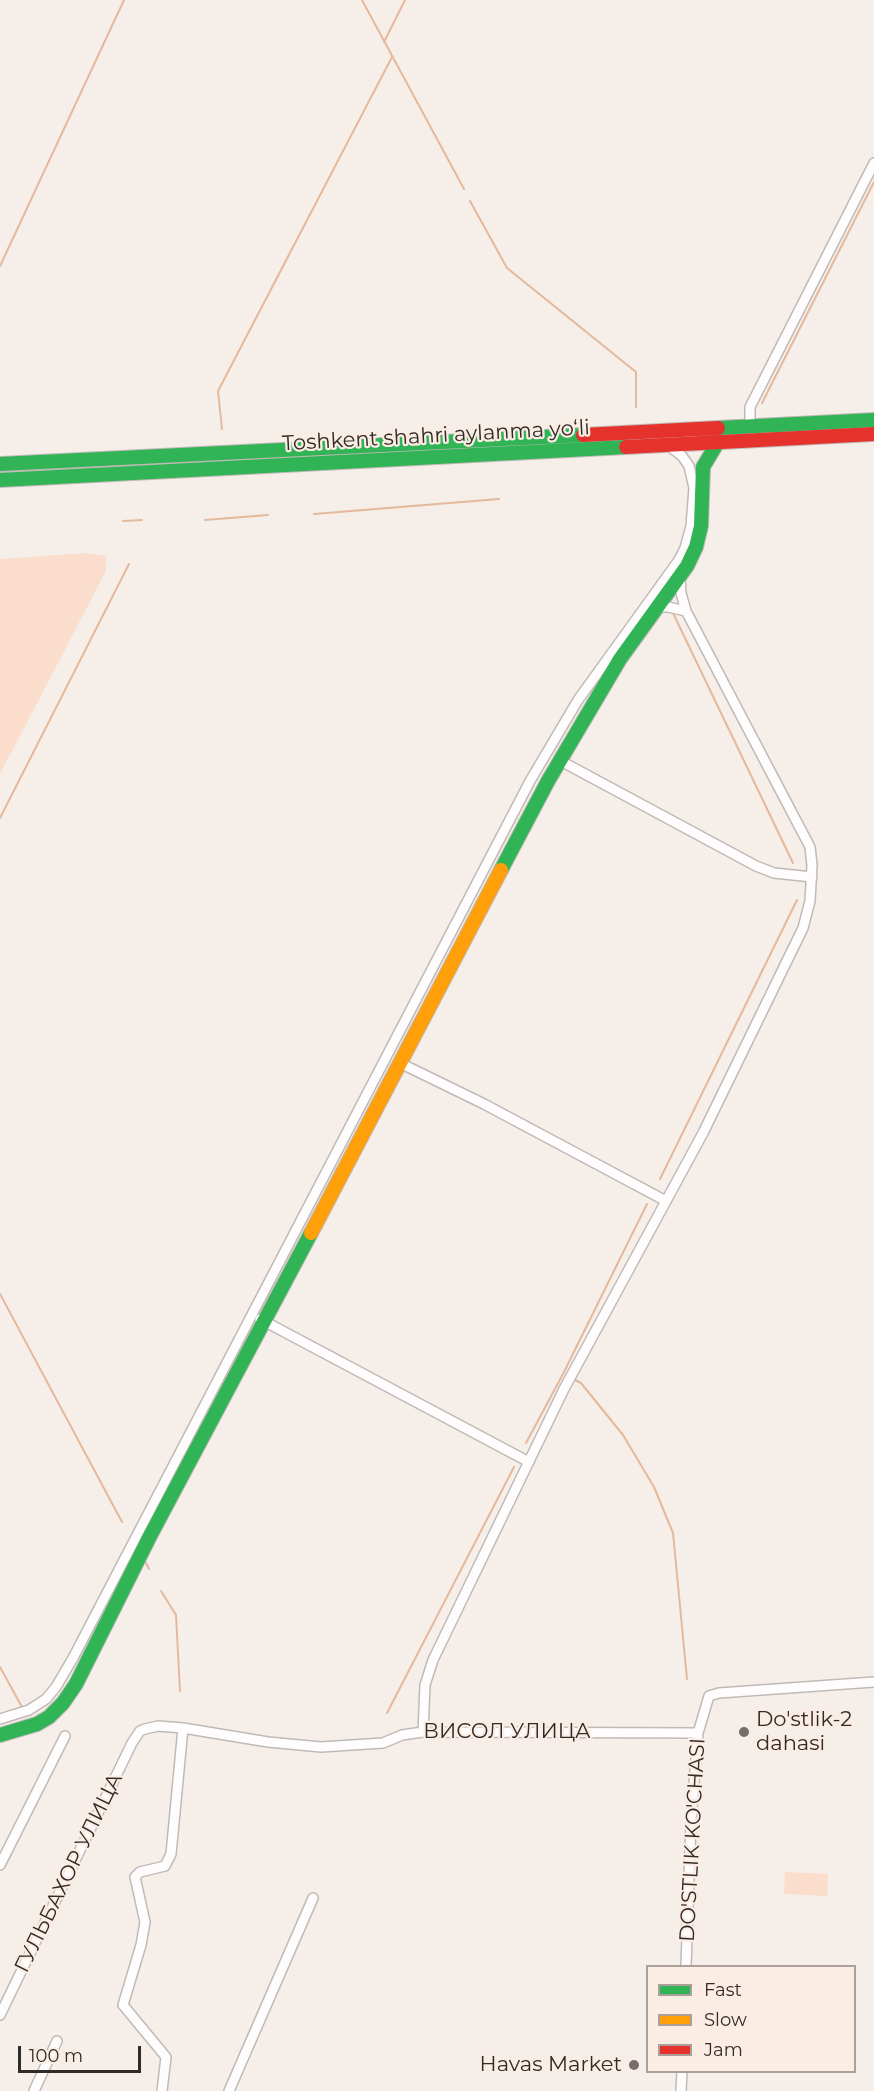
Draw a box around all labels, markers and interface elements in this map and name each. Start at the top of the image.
street label: Toshkent shahri aylanma yoʻli [281,415,591,457]
place label: Do'stlik-2 dahasi [756,1707,852,1757]
street label: ВИСОЛ УЛИЦА [423,1719,591,1745]
marker: Do'stlik-2 dahasi [737,1725,751,1739]
street label: DO'STLIK KO'CHASI [675,1737,711,1943]
street label: ГУЛЬБАХОР УЛИЦА [10,1769,128,1977]
legend [646,1965,856,2073]
text: Fast [704,1979,742,2001]
text: Slow [704,2009,747,2031]
scale bar [21,2034,144,2072]
text: Jam [704,2039,743,2061]
text: 100 m [29,2045,83,2067]
place label: Havas Market [480,2052,622,2078]
marker: Havas Market [627,2058,641,2072]

